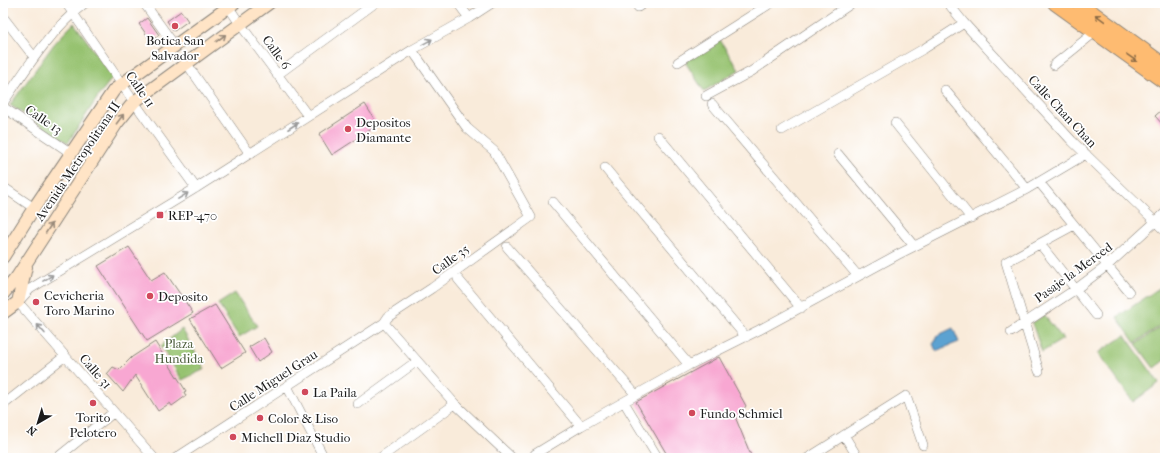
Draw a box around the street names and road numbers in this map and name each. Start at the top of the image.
street label: Calle 6 [259,32,294,73]
street label: Calle 11 [123,68,158,110]
street label: Calle Chan Chan [1025,72,1100,151]
street label: Avenida Metropolitana II [31,99,123,225]
street label: Calle 13 [23,102,65,137]
street label: Pasaje la Merced [1032,239,1116,306]
street label: Calle 35 [429,241,472,278]
street label: Calle Miguel Grau [226,346,321,414]
street label: Calle 31 [76,351,115,392]

